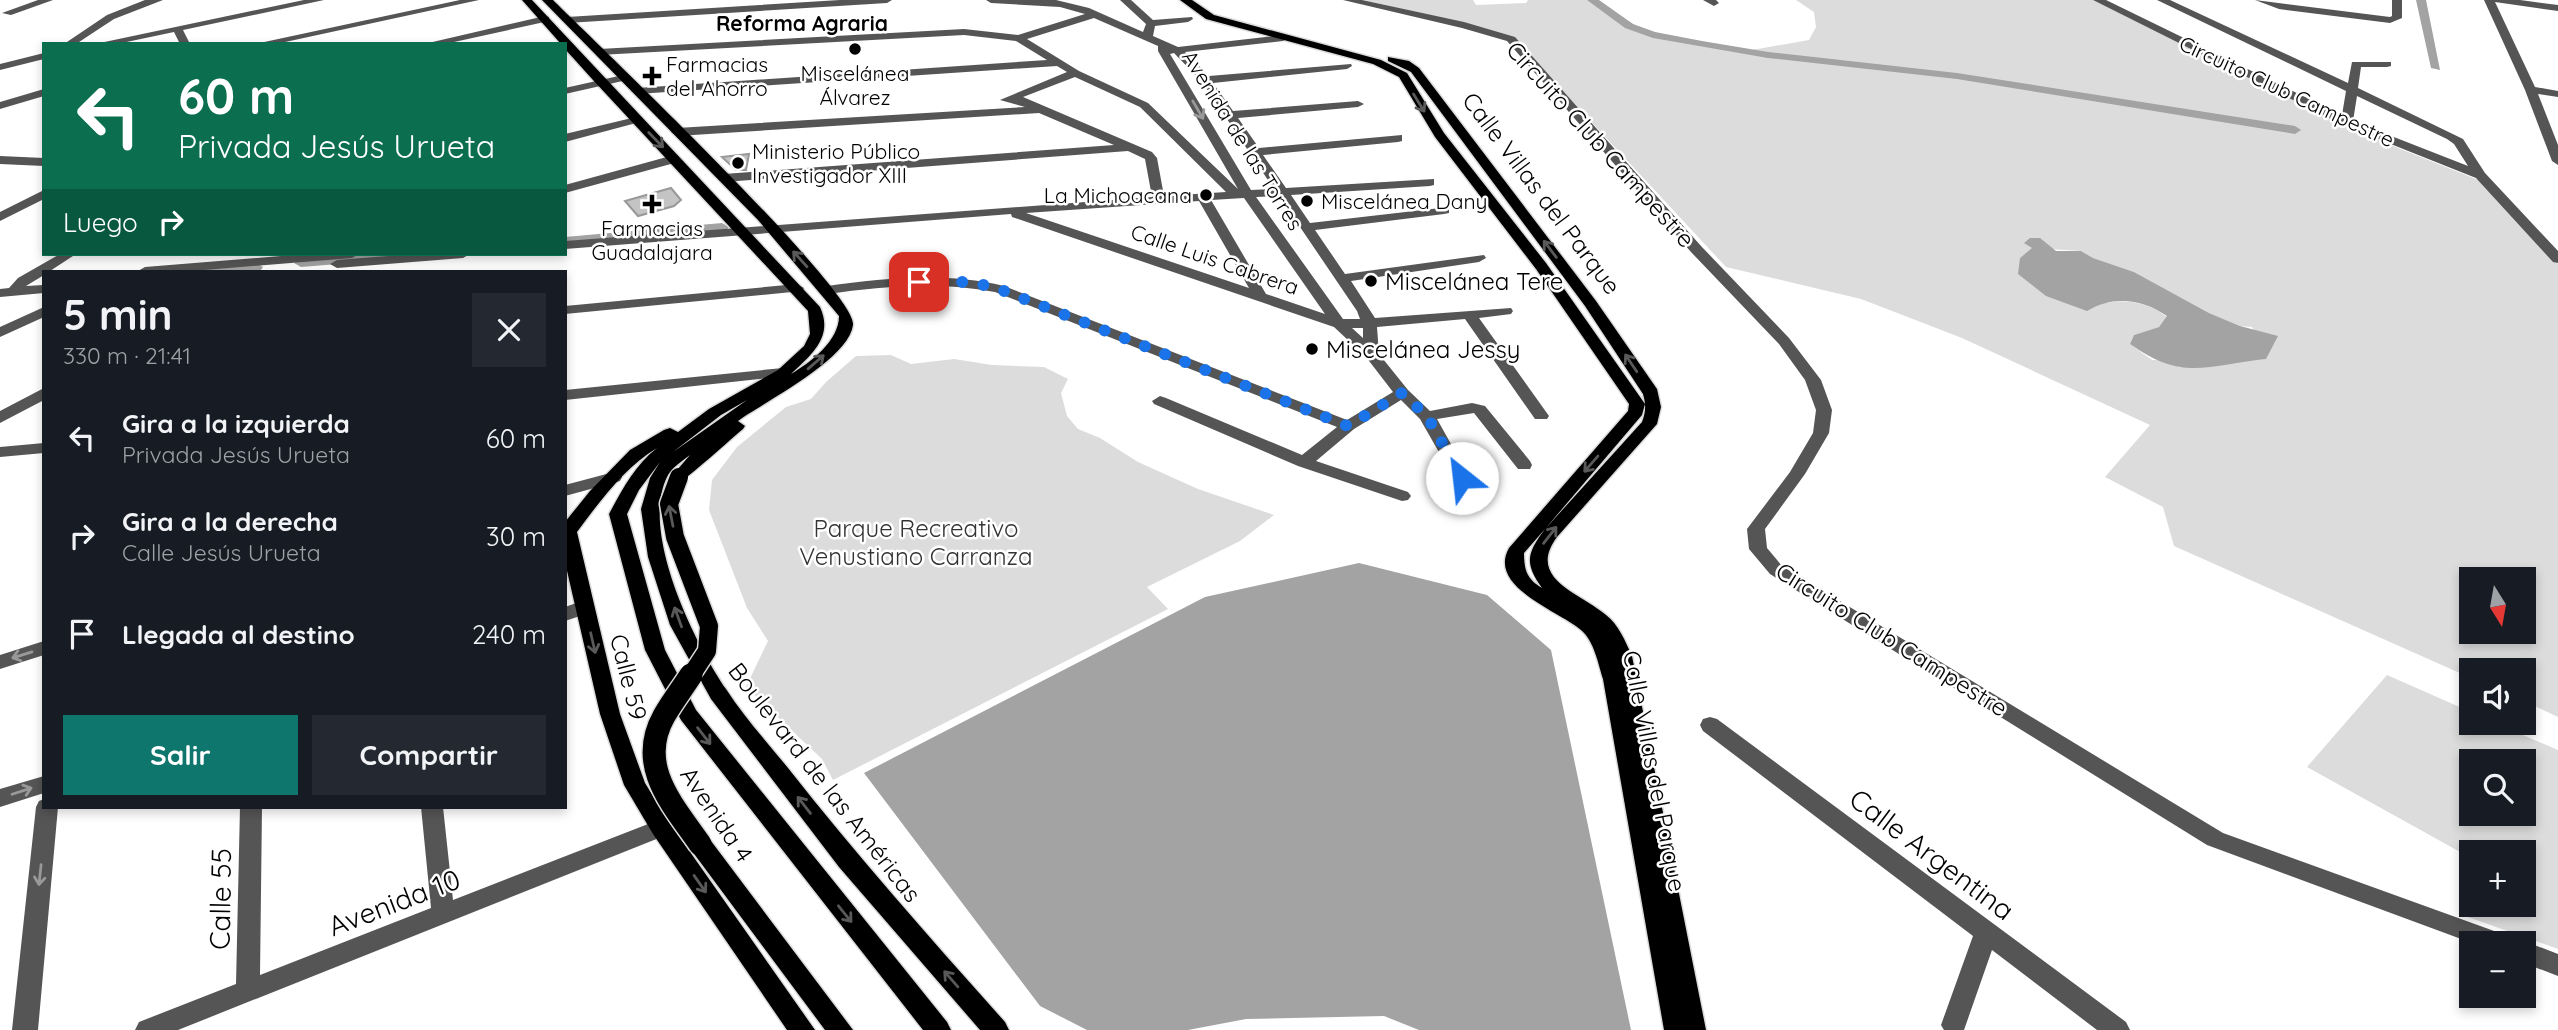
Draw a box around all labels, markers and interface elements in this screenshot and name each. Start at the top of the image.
district label: Reforma Agraria [716,10,888,36]
street label: Circuito Club Campestre [2175,30,2399,152]
street label: Circuito Club Campestre [1500,35,1702,253]
marker: Miscelánea Álvarez [847,41,863,57]
street label: Avenida de las Torres [1177,45,1309,235]
place label: Farmacias del Ahorro [666,51,768,101]
place label: Miscelánea Álvarez [801,60,909,110]
text: 60 m [178,65,294,126]
marker: Farmacias del Ahorro [644,68,660,84]
icon: left [63,70,154,161]
street label: Calle Villas del Parque [1456,86,1628,300]
one-way arrow [1413,92,1427,112]
one-way arrow [1191,100,1205,120]
text: Privada Jesús Urueta [178,126,495,166]
one-way arrow [648,131,665,148]
place label: Ministerio Público Investigador XIII [752,138,920,188]
marker: Ministerio Público Investigador XIII [730,155,746,171]
place label: La Michoacana [1044,182,1192,208]
marker: La Michoacana [1198,187,1214,203]
place label: Miscelánea Dany [1321,188,1487,214]
marker: Miscelánea Dany [1299,193,1315,209]
marker: Farmacias Guadalajara [644,196,660,212]
icon: right [152,203,190,241]
text: Luego [63,206,138,239]
place label: Farmacias Guadalajara [591,215,713,265]
street label: Calle Luis Cabrera [1128,218,1302,300]
one-way arrow [1542,241,1557,259]
one-way arrow [792,250,808,268]
pin [889,252,949,312]
icon: arrive [900,263,938,301]
place label: Miscelánea Tere [1385,266,1563,296]
marker: Miscelánea Tere [1363,273,1379,289]
text: 5 min [63,288,173,341]
button: close [472,293,546,367]
place label: Miscelánea Jessy [1326,334,1520,364]
text: 330 m · 21:41 [63,341,191,370]
marker: Miscelánea Jessy [1304,341,1320,357]
one-way arrow [807,354,825,370]
one-way arrow [1624,354,1638,373]
text: Gira a la izquierda [122,407,350,440]
icon: left [63,419,101,457]
text: 60 m [486,422,546,455]
text: Privada Jesús Urueta [122,440,350,469]
position arrow [1425,441,1499,515]
one-way arrow [1583,455,1599,473]
text: Gira a la derecha [122,505,338,538]
one-way arrow [664,505,678,528]
park label: Parque Recreativo Venustiano Carranza [799,513,1033,571]
icon: right [63,517,101,555]
text: 30 m [486,520,546,553]
one-way arrow [1543,526,1558,544]
text: Calle Jesús Urueta [122,538,321,567]
street label: Circuito Club Campestre [1771,555,2013,723]
north arrow [2459,567,2536,644]
map controls [2459,567,2536,1008]
one-way arrow [671,607,683,629]
icon: arrive [63,615,101,653]
text: Llegada al destino [122,618,355,651]
text: 240 m [472,618,546,651]
one-way arrow [587,631,600,654]
street label: Calle 59 [604,631,654,723]
street label: Calle Villas del Parque [1617,648,1693,894]
one-way arrow [11,649,33,662]
street label: Boulevard de las Américas [722,656,928,908]
button: sound [2459,658,2536,735]
button: Salir [63,715,298,795]
button: Compartir [312,715,546,795]
one-way arrow [697,726,712,744]
button: search [2459,749,2536,826]
street label: Avenida 4 [674,761,760,867]
street label: Calle Argentina [1843,781,2021,927]
one-way arrow [11,784,33,797]
one-way arrow [796,797,812,815]
button: + [2459,840,2536,917]
street label: Calle 55 [202,848,238,950]
street label: Avenida 10 [323,861,465,943]
one-way arrow [34,863,47,885]
one-way arrow [693,874,707,893]
one-way arrow [837,905,853,923]
button: − [2459,931,2536,1008]
one-way arrow [944,970,960,988]

